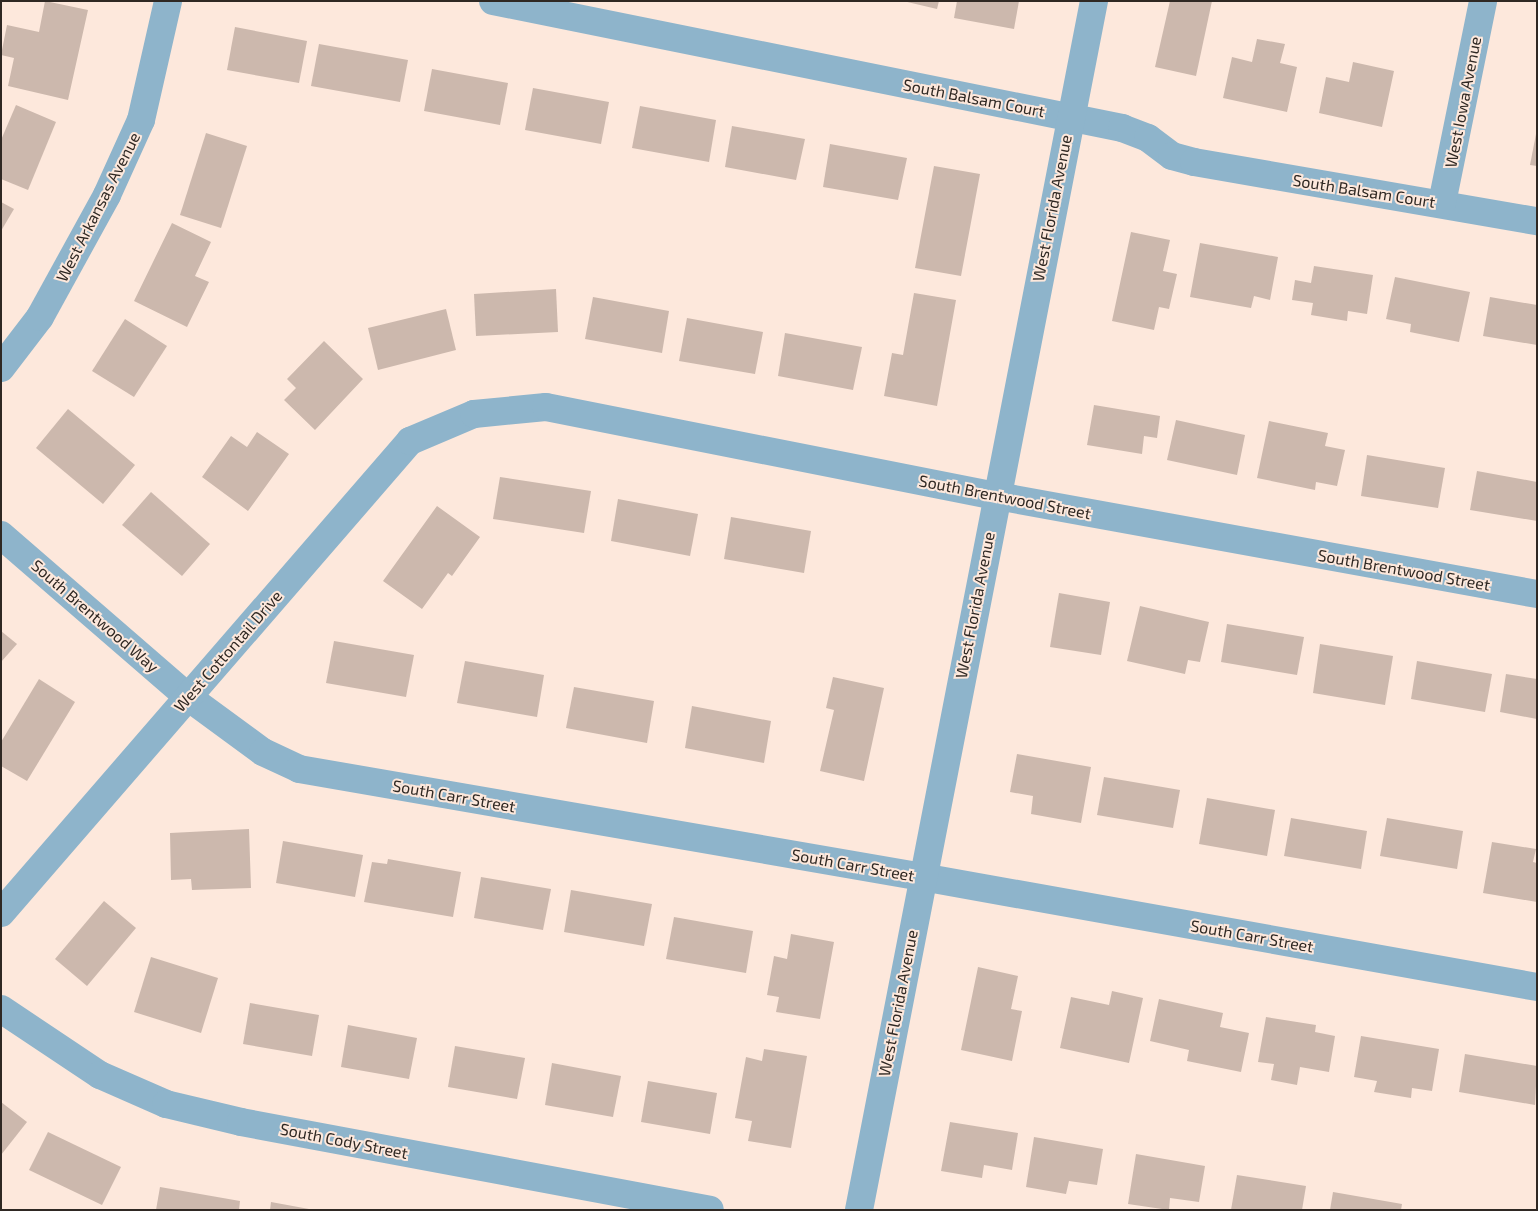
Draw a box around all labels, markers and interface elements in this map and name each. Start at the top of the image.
street label: West Iowa Avenue [1441,35,1485,169]
street label: South Balsam Court [902,75,1046,121]
street label: West Arkansas Avenue [52,129,144,285]
street label: West Florida Avenue [1028,133,1076,283]
street label: South Balsam Court [1291,170,1437,212]
street label: South Brentwood Street [917,471,1093,523]
street label: West Florida Avenue [951,530,999,680]
street label: South Brentwood Street [1316,545,1492,595]
street label: South Brentwood Way [27,555,163,677]
street label: West Cottontail Drive [170,586,286,716]
street label: South Carr Street [391,776,517,816]
street label: South Carr Street [790,845,916,885]
street label: South Carr Street [1189,916,1315,956]
street label: West Florida Avenue [874,928,922,1078]
street label: South Cody Street [278,1119,410,1163]

